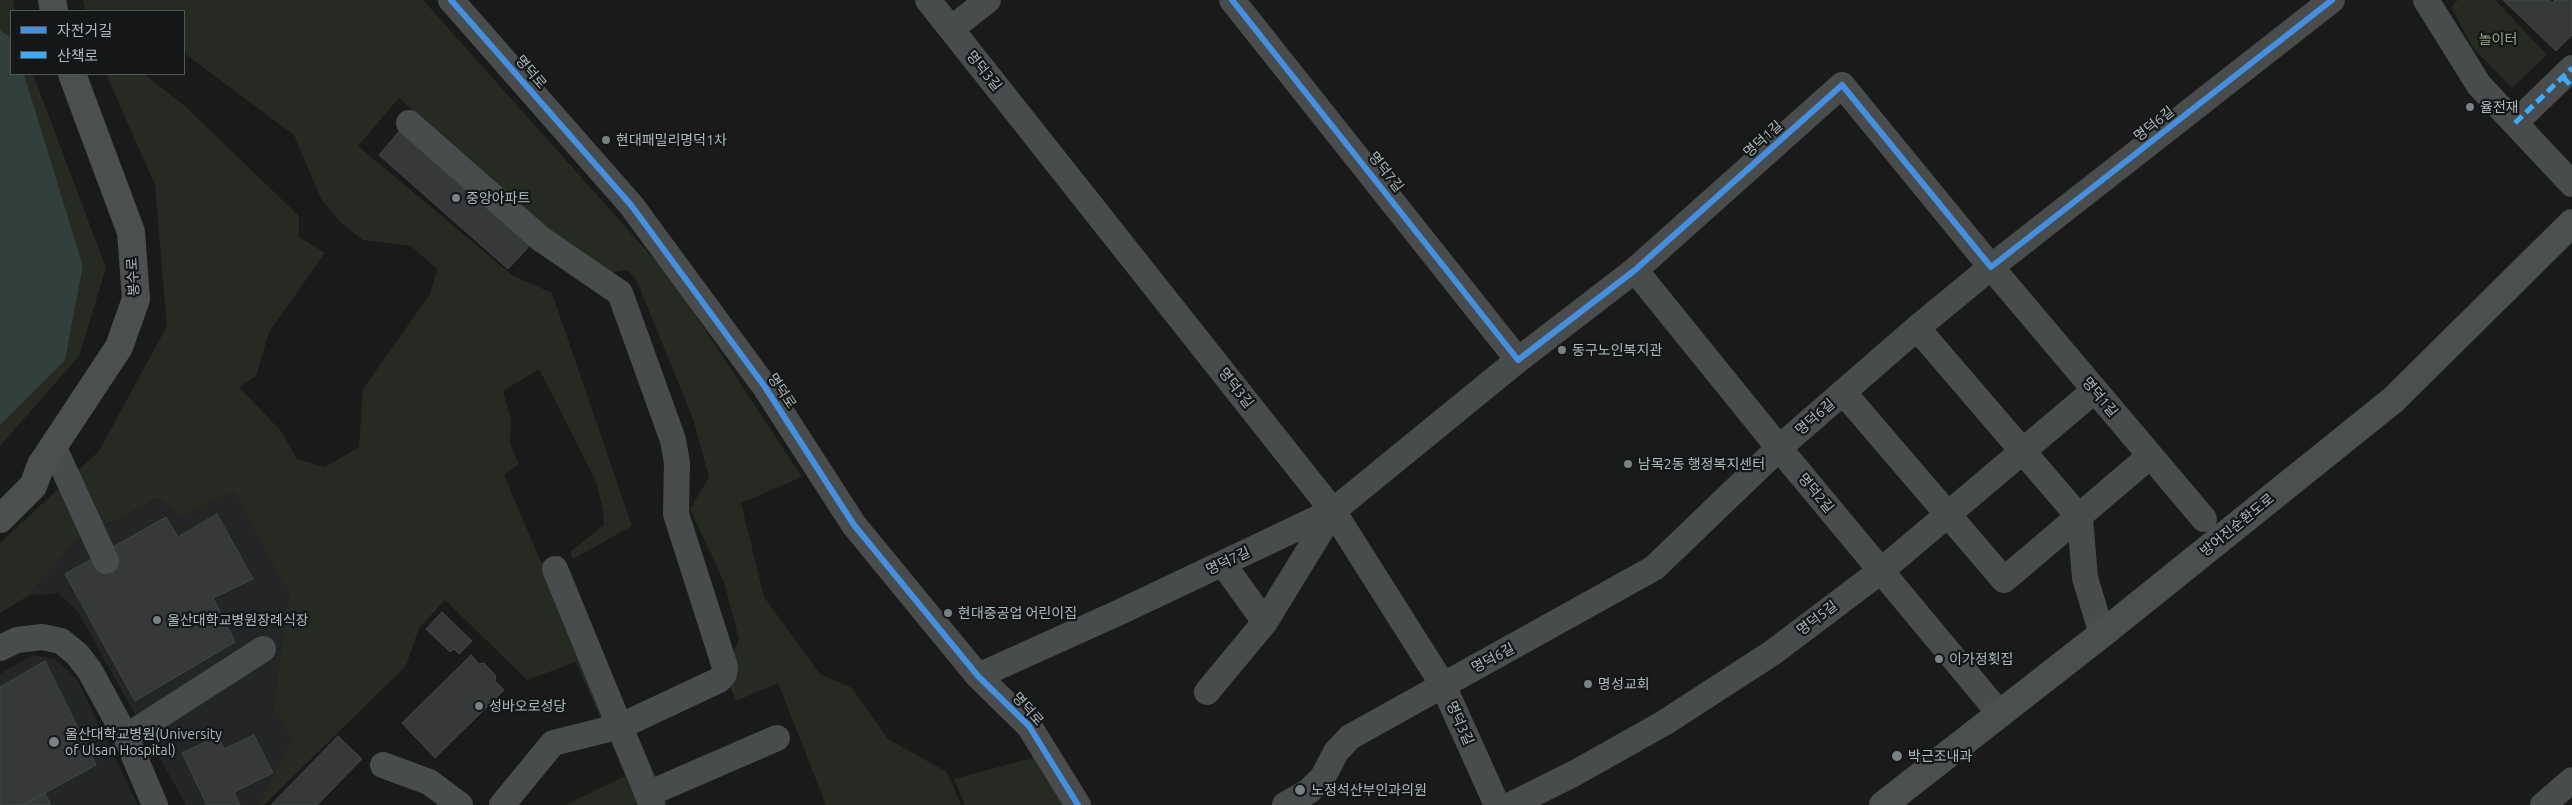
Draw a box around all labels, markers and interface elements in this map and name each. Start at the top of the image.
legend [10,10,185,75]
text: 자전거길 [57,22,112,39]
park label: 놀이터 [2479,31,2517,47]
text: 산책로 [57,47,98,64]
street label: 명덕3길 [963,48,1005,94]
street label: 명덕로 [512,52,550,92]
place label: 율전재 [2480,99,2519,115]
marker: 율전재 [2464,101,2476,113]
street label: 명덕6길 [2130,103,2178,145]
street label: 명덕1길 [1740,117,1786,161]
place label: 현대패밀리명덕1차 [616,132,727,148]
marker: 현대패밀리명덕1차 [600,134,612,146]
street label: 명덕7길 [1365,148,1407,196]
place label: 중앙아파트 [466,190,530,206]
marker: 중앙아파트 [450,192,462,204]
street label: 봉수로 [124,257,142,297]
place label: 동구노인복지관 [1572,342,1662,358]
marker: 동구노인복지관 [1556,344,1568,356]
street label: 명덕3길 [1215,364,1257,412]
street label: 명덕로 [764,370,800,412]
street label: 명덕1길 [2079,374,2121,420]
street label: 명덕6길 [1792,395,1838,439]
place label: 남목2동 행정복지센터 [1638,456,1765,472]
marker: 남목2동 행정복지센터 [1622,458,1634,470]
street label: 명덕2길 [1795,470,1837,516]
street label: 방어진순환도로 [2197,490,2277,560]
street label: 명덕7길 [1203,544,1253,578]
street label: 명덕5길 [1793,597,1841,639]
place label: 현대중공업 어린이집 [958,605,1077,621]
marker: 현대중공업 어린이집 [942,607,954,619]
place label: 울산대학교병원장례식장 [167,612,309,628]
marker: 울산대학교병원장례식장 [151,614,163,626]
street label: 명덕6길 [1469,640,1517,676]
place label: 이가정횟집 [1949,651,2013,667]
marker: 이가정횟집 [1933,653,1945,665]
place label: 명성교회 [1598,676,1650,692]
marker: 명성교회 [1582,678,1594,690]
street label: 명덕로 [1009,689,1047,729]
place label: 성바오로성당 [489,698,566,714]
street label: 명덕3길 [1443,698,1477,748]
marker: 성바오로성당 [473,700,485,712]
place label: 울산대학교병원(University of Ulsan Hospital) [65,726,222,759]
marker: 울산대학교병원(University of Ulsan Hospital) [47,735,61,749]
place label: 박근조내과 [1908,748,1972,764]
marker: 박근조내과 [1890,749,1904,763]
place label: 노정석산부인과의원 [1311,782,1427,798]
marker: 노정석산부인과의원 [1293,783,1307,797]

